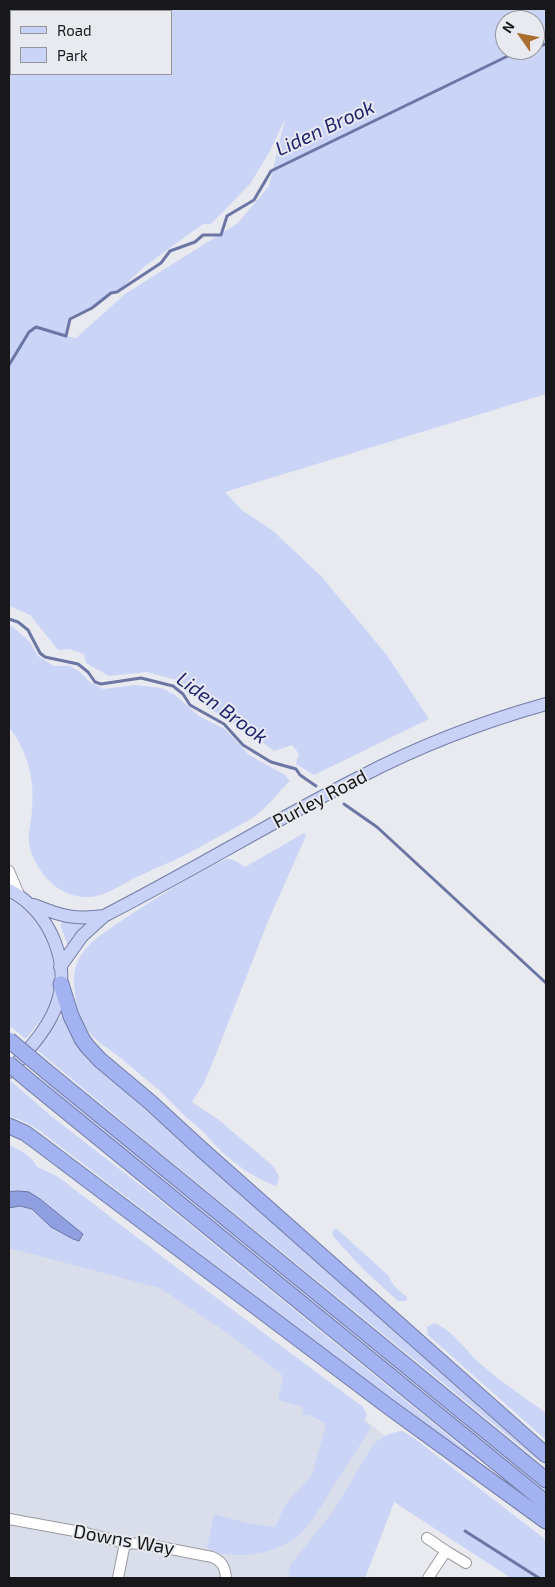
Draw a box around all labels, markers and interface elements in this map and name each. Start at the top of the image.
legend [10,10,172,75]
north arrow [495,10,545,60]
text: N [498,18,518,36]
text: Road [57,21,92,39]
text: Park [57,46,88,64]
water label: Liden Brook [272,95,378,161]
water label: Liden Brook [172,667,272,749]
street label: Purley Road [269,765,371,833]
street label: Downs Way [72,1520,176,1560]

